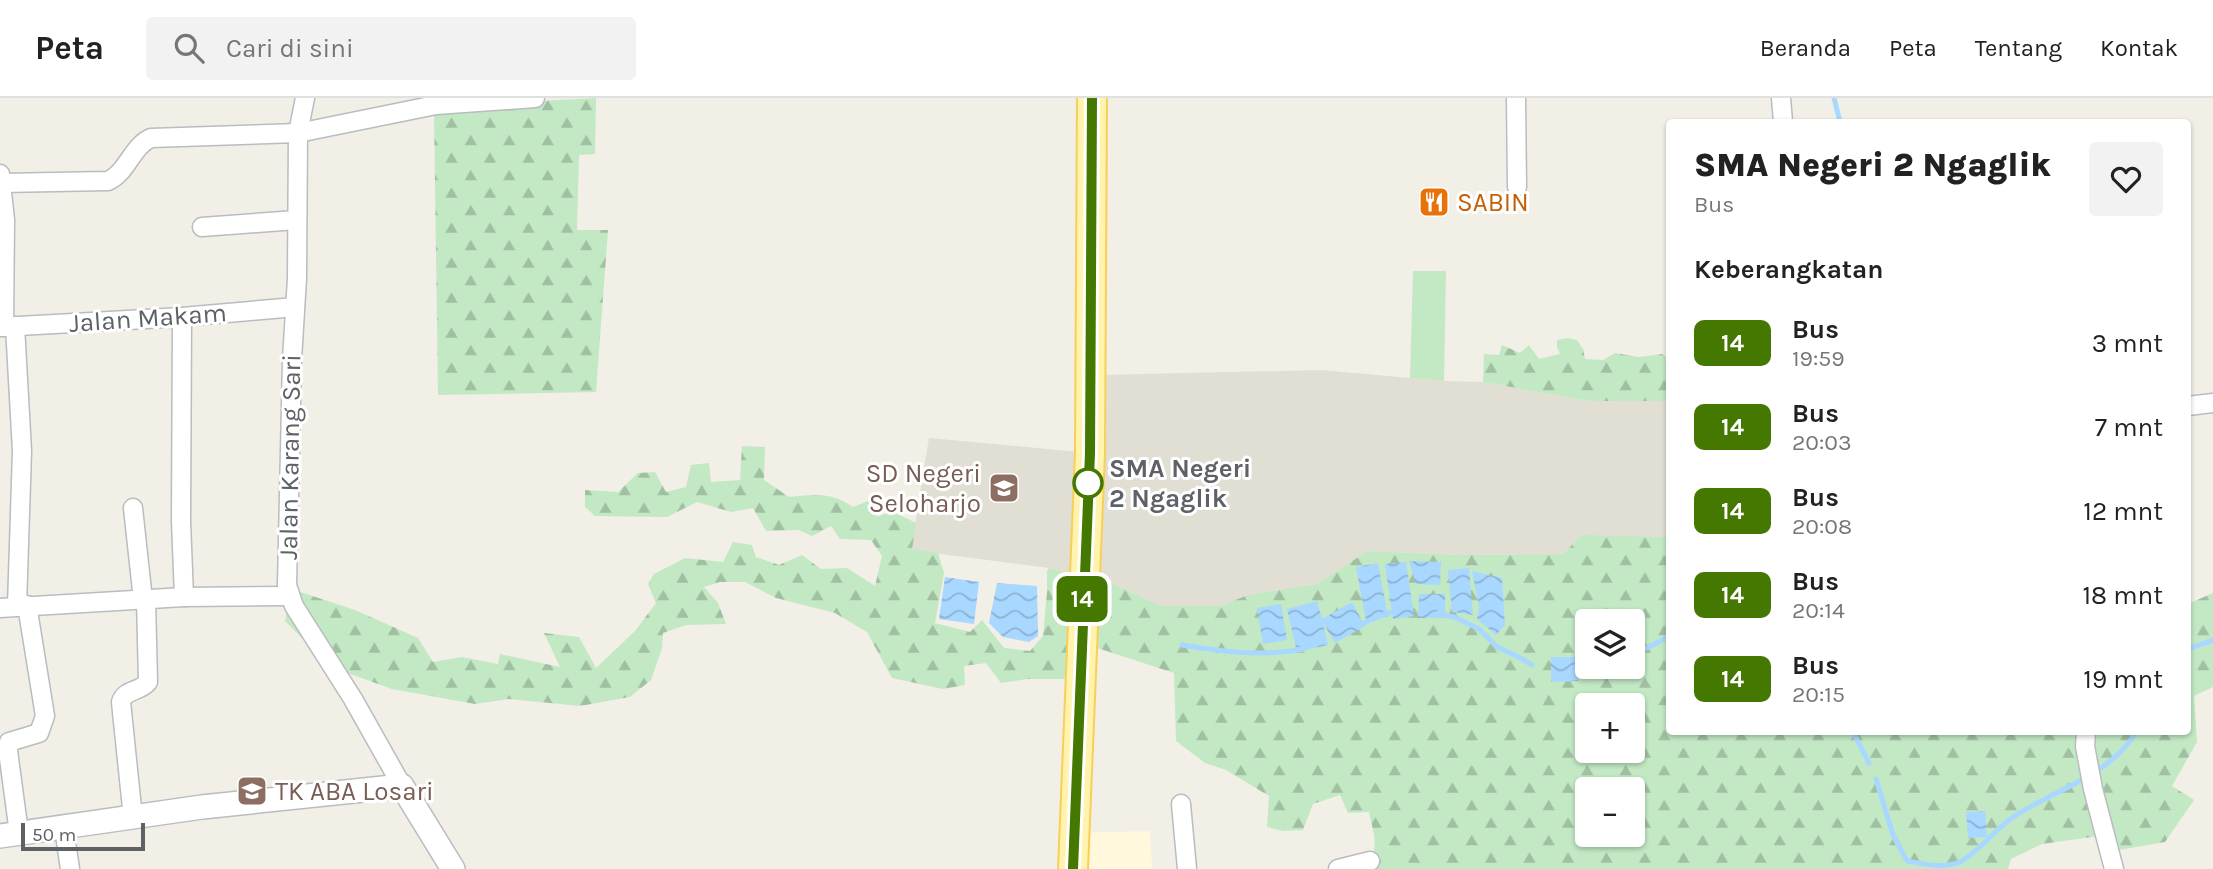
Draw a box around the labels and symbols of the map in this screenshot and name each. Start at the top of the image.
restaurant icon: SABIN [1417,185,1451,219]
place label: SABIN [1457,187,1529,218]
street label: Jalan Makam [68,297,228,339]
street label: Jalan Karang Sari [273,354,307,560]
place label: SMA Negeri 2 Ngaglik [1109,453,1251,514]
place label: SD Negeri Seloharjo [866,458,981,519]
marker: SMA Negeri 2 Ngaglik [1073,468,1103,498]
school or university icon: SD Negeri Seloharjo [987,471,1021,505]
line badge: 14 [1050,576,1114,622]
school or university icon: TK ABA Losari [235,774,269,808]
place label: TK ABA Losari [275,776,434,807]
scale bar [21,820,145,852]

